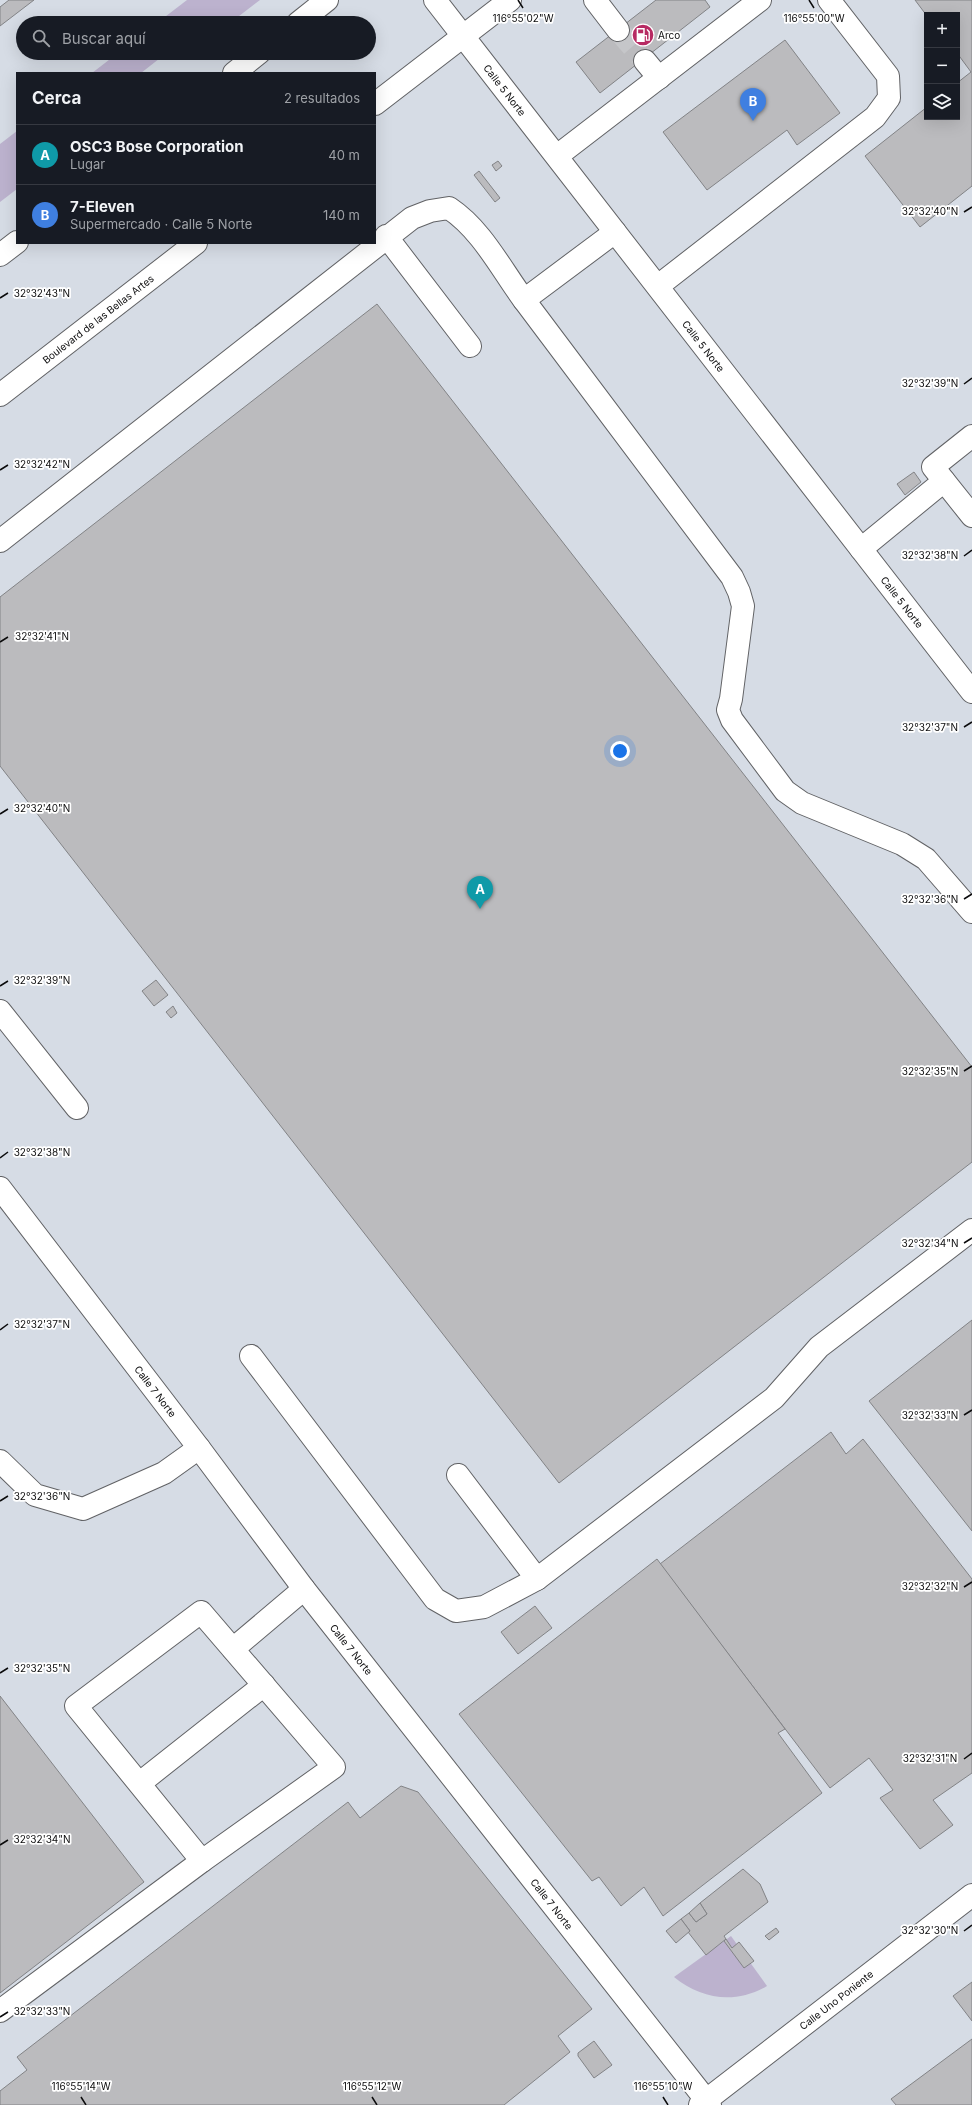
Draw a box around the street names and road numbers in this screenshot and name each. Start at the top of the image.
street label: Calle 5 Norte [481,62,529,118]
street label: Boulevard de las Bellas Artes [40,272,156,366]
street label: Calle 5 Norte [680,318,727,374]
street label: Calle 5 Norte [878,574,926,630]
street label: Calle 7 Norte [132,1363,179,1419]
street label: Calle 7 Norte [328,1621,375,1677]
street label: Calle 7 Norte [528,1876,576,1932]
street label: Calle Uno Poniente [797,1968,876,2032]

